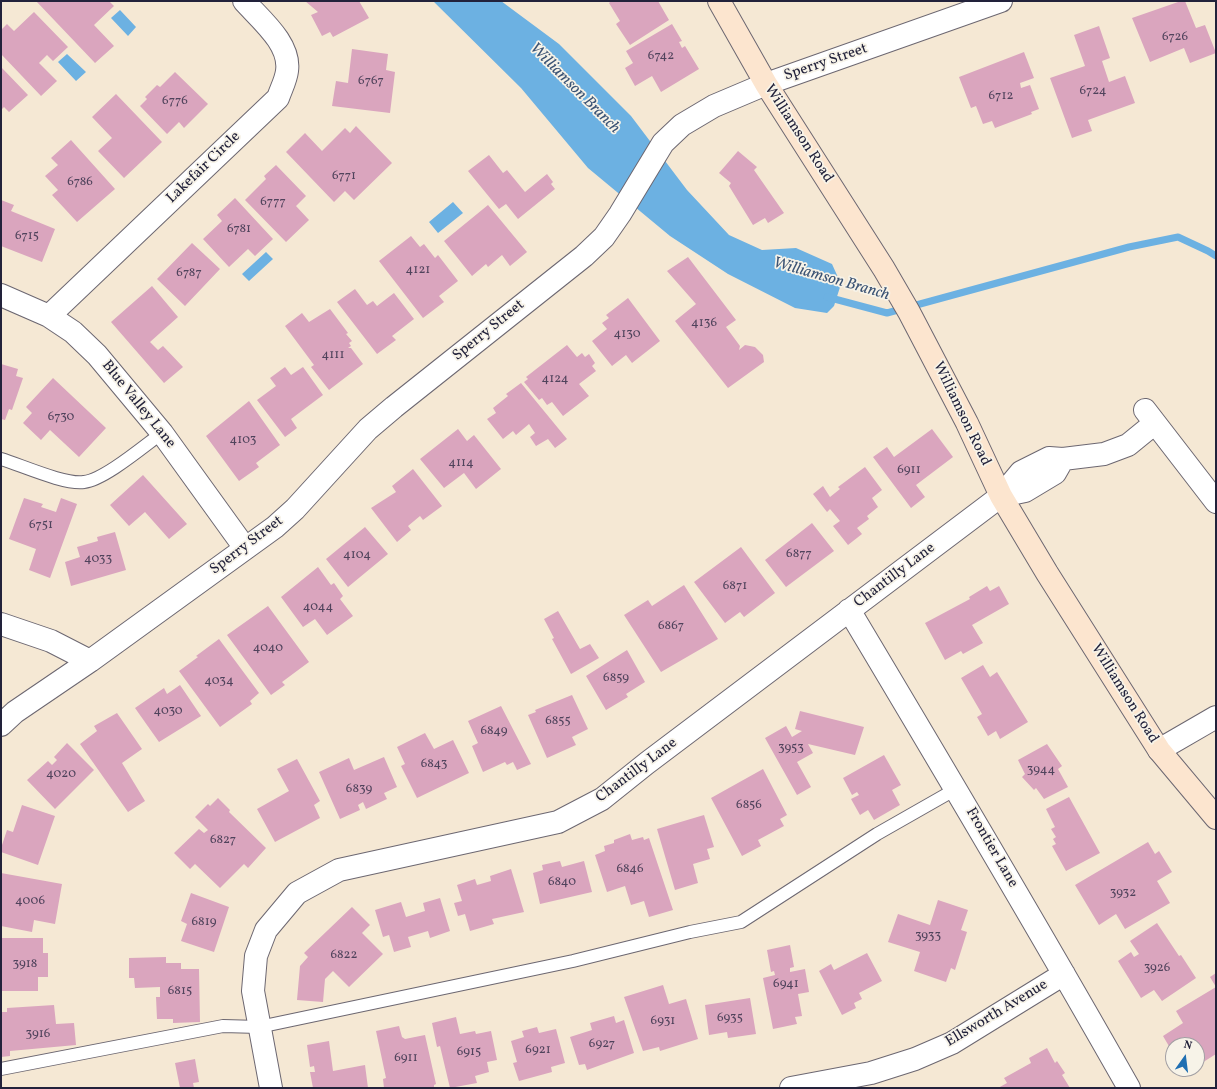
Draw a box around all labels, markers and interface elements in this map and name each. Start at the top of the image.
house number: 6726 [1162,30,1188,46]
water label: Williamson Branch [525,40,623,138]
street label: Sperry Street [782,40,870,86]
house number: 6742 [648,49,674,65]
house number: 6767 [358,74,384,90]
street label: Williamson Road [760,81,836,187]
house number: 6724 [1080,84,1106,100]
house number: 6712 [989,89,1013,105]
house number: 6776 [162,94,188,110]
street label: Lakefair Circle [163,128,245,208]
house number: 6771 [332,169,356,185]
house number: 6786 [67,175,93,191]
house number: 6777 [260,195,286,211]
house number: 6781 [227,222,251,238]
house number: 6715 [15,229,39,245]
water label: Williamson Branch [771,254,891,306]
house number: 4121 [406,263,430,279]
house number: 6787 [176,266,202,282]
street label: Sperry Street [450,297,528,365]
house number: 4136 [691,316,717,332]
house number: 4130 [613,327,641,343]
house number: 4111 [322,348,344,364]
street label: Blue Valley Lane [97,357,179,453]
street label: Williamson Road [928,359,994,469]
house number: 4124 [541,372,569,388]
house number: 6730 [48,410,74,426]
house number: 4103 [230,433,256,449]
house number: 4114 [448,456,474,472]
house number: 6911 [897,463,921,479]
street label: Sperry Street [207,513,287,579]
house number: 6751 [29,518,53,534]
street label: Chantilly Lane [851,540,939,612]
house number: 6877 [786,547,812,563]
house number: 4104 [343,548,371,564]
house number: 4033 [84,552,112,568]
house number: 6871 [723,579,747,595]
house number: 4044 [303,600,333,616]
house number: 6867 [658,619,684,635]
house number: 4040 [253,641,283,657]
street label: Williamson Road [1086,641,1162,747]
house number: 6859 [603,671,629,687]
house number: 4034 [204,674,234,690]
house number: 4030 [153,704,183,720]
house number: 6855 [545,714,571,730]
house number: 6849 [481,724,507,740]
street label: Chantilly Lane [593,735,681,807]
house number: 3953 [778,741,804,757]
house number: 6843 [421,757,447,773]
house number: 3944 [1027,763,1055,779]
house number: 4020 [46,767,76,783]
house number: 6839 [346,782,372,798]
house number: 6856 [736,798,762,814]
street label: Frontier Lane [961,805,1021,891]
house number: 6827 [210,833,236,849]
house number: 6846 [616,862,644,878]
house number: 6840 [548,875,576,891]
house number: 3932 [1110,886,1136,902]
house number: 4006 [15,894,45,910]
house number: 6819 [192,915,216,931]
house number: 3933 [915,929,941,945]
house number: 6822 [330,948,358,964]
house number: 3918 [13,957,37,973]
house number: 3926 [1144,961,1170,977]
street label: Ellsworth Avenue [943,976,1051,1052]
house number: 6941 [773,977,799,993]
house number: 6815 [168,984,192,1000]
house number: 6935 [717,1011,743,1027]
house number: 6931 [651,1014,675,1030]
house number: 3916 [26,1027,50,1043]
house number: 6927 [589,1037,615,1053]
north arrow [1165,1037,1205,1077]
text: N [1182,1038,1193,1054]
house number: 6921 [525,1043,551,1059]
house number: 6915 [457,1045,481,1061]
house number: 6911 [394,1051,418,1067]

